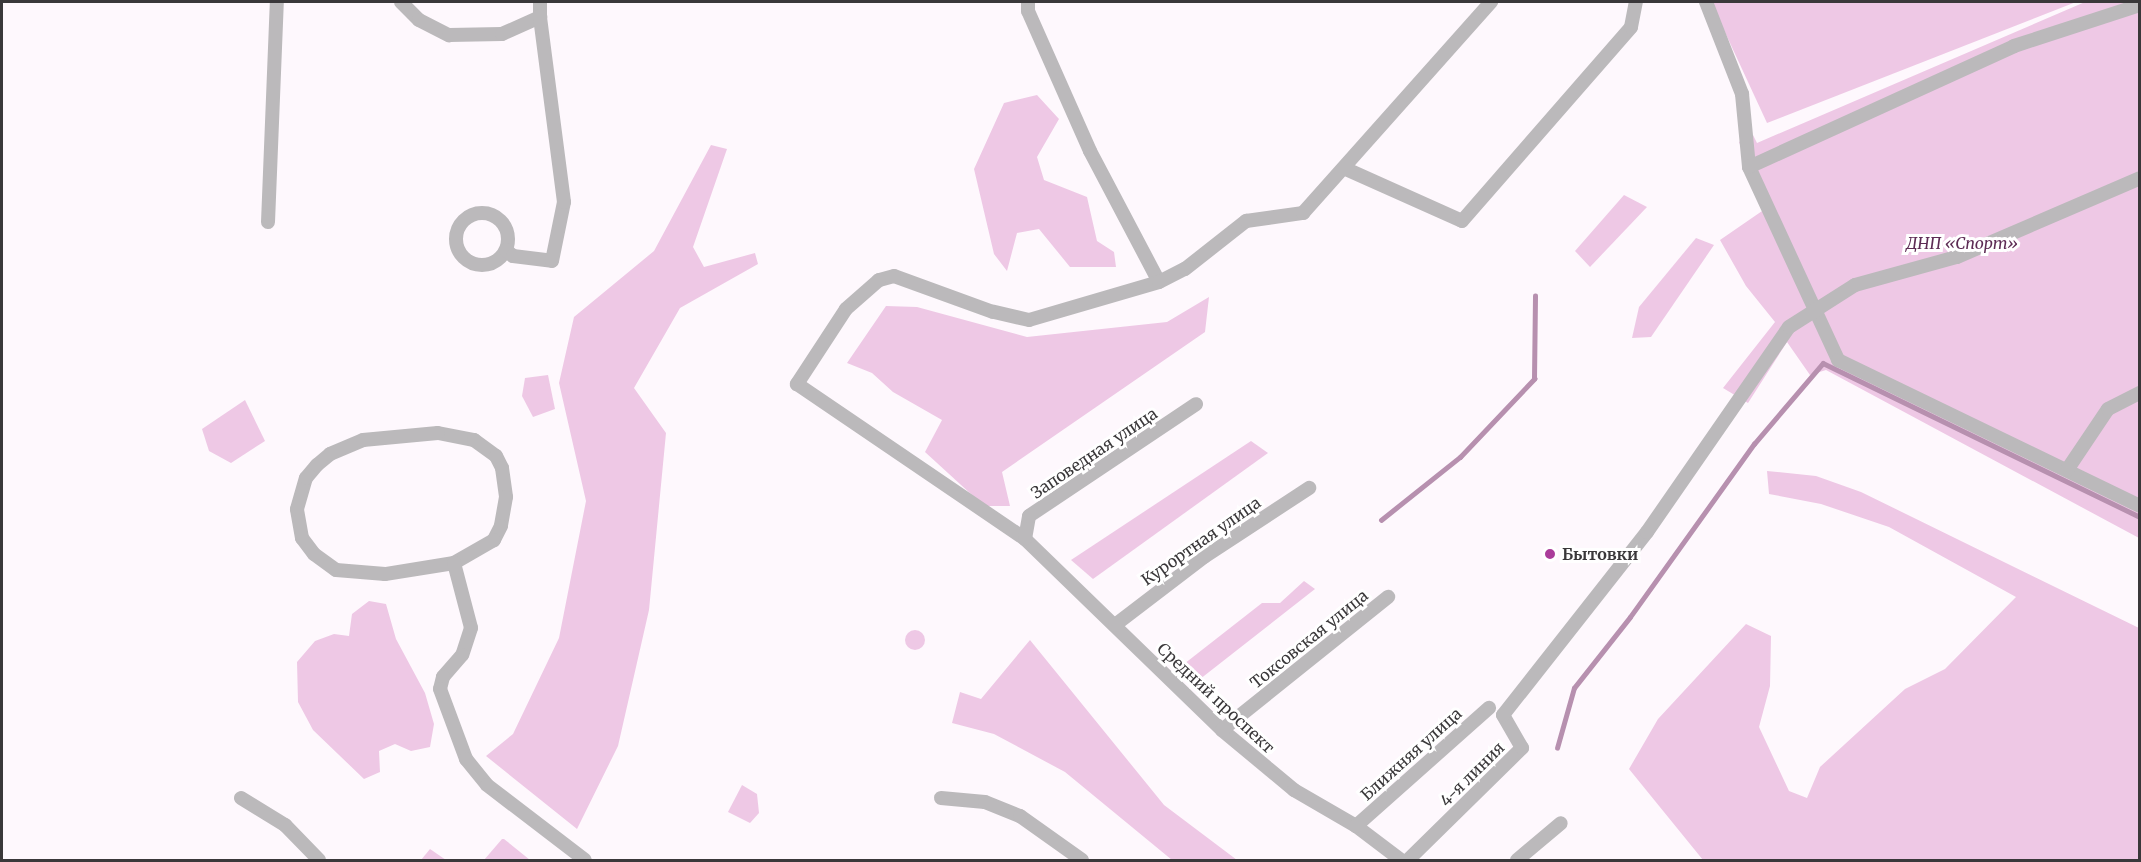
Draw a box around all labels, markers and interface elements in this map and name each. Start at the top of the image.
park label: ДНП «Спорт» [1906,233,2018,253]
street label: Заповедная улица [1027,404,1161,502]
street label: Курортная улица [1138,493,1264,589]
place label: Бытовки [1562,544,1638,564]
marker: Бытовки [1543,547,1557,561]
street label: Токсовская улица [1246,586,1372,692]
street label: Средний проспект [1154,639,1278,757]
street label: Ближняя улица [1357,704,1465,804]
street label: 4-я линия [1436,738,1508,810]

